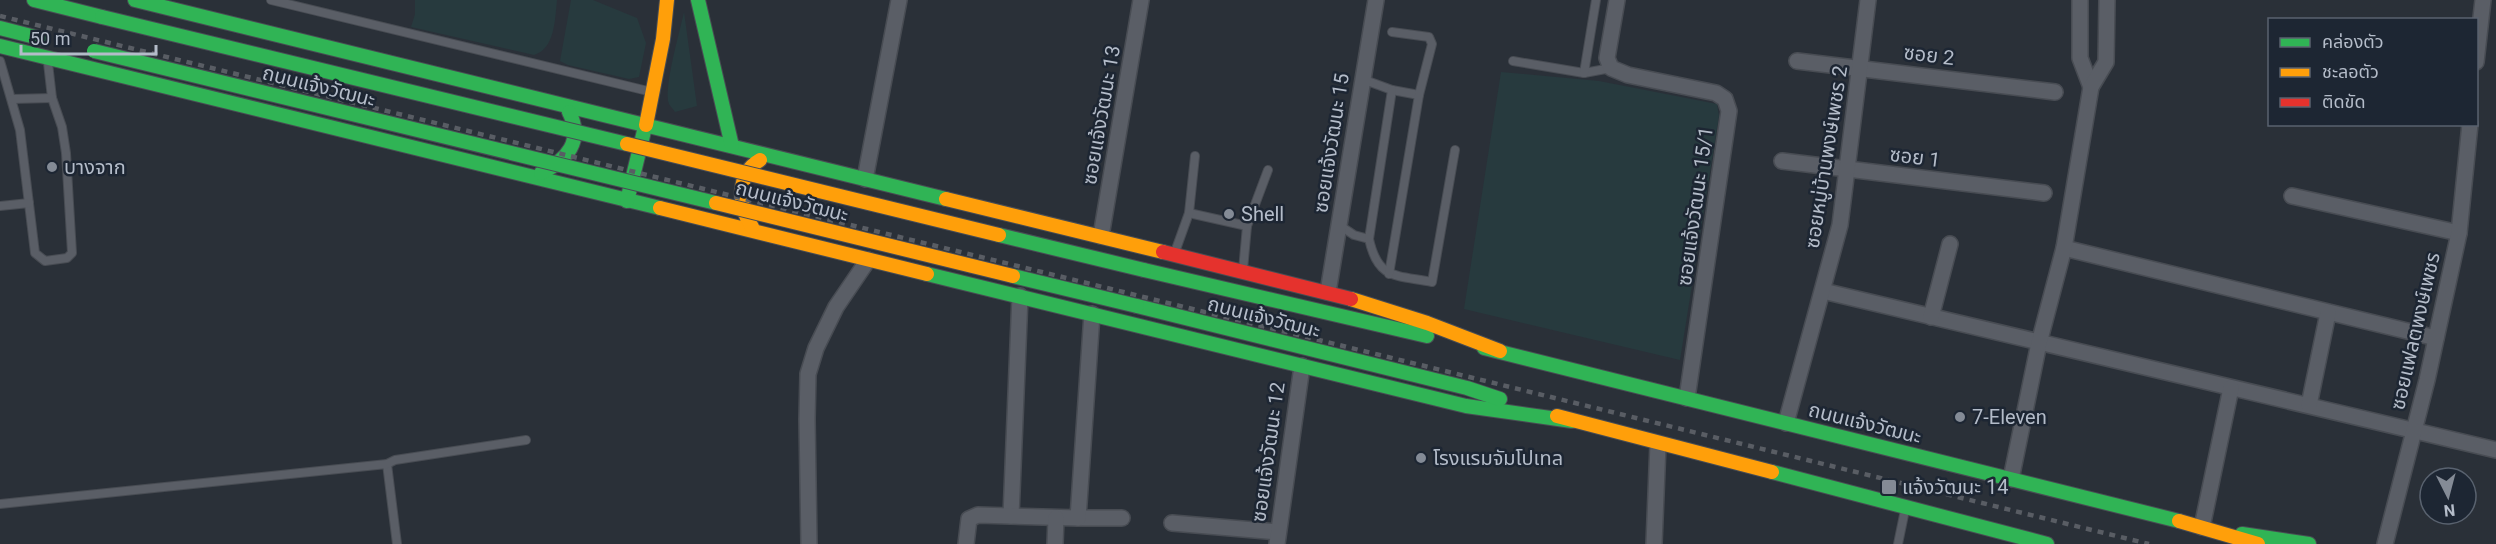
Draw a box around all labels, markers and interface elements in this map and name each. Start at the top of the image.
scale bar [21,18,156,56]
legend [2268,18,2478,126]
text: 50 m [30,28,70,49]
text: คล่องตัว [2322,31,2384,52]
street label: ซอย 2 [1902,40,1956,70]
street label: ซอยแจ้งวัฒนะ 13 [1077,43,1125,187]
street label: ถนนแจ้งวัฒนะ [260,60,378,112]
text: ชะลอตัว [2322,61,2379,82]
street label: ซอยหมู่บ้านพงษ์เพชร 2 [1800,64,1853,250]
street label: ซอยแจ้งวัฒนะ 15 [1308,71,1354,215]
text: ติดขัด [2322,91,2365,112]
street label: ซอยแจ้งวัฒนะ 15/1 [1672,125,1718,287]
street label: ซอย 1 [1888,142,1942,172]
place label: บางจาก [64,155,126,179]
marker: บางจาก [45,160,59,174]
street label: ถนนแจ้งวัฒนะ [733,175,851,227]
place label: Shell [1241,202,1284,226]
marker: Shell [1222,207,1236,221]
street label: ซอยแฟลตพงษ์เพชร [2385,250,2445,412]
street label: ถนนแจ้งวัฒนะ [1205,291,1323,343]
street label: ซอยแจ้งวัฒนะ 12 [1246,381,1290,523]
street label: ถนนแจ้งวัฒนะ [1806,397,1924,449]
place label: 7-Eleven [1972,405,2047,429]
marker: 7-Eleven [1953,410,1967,424]
place label: โรงแรมจัมโปเทล [1433,446,1563,470]
marker: โรงแรมจัมโปเทล [1414,451,1428,465]
north arrow [2418,466,2478,526]
place label: แจ้งวัฒนะ 14 [1902,475,2009,499]
marker: แจ้งวัฒนะ 14 [1880,478,1898,496]
text: N [2443,500,2456,520]

